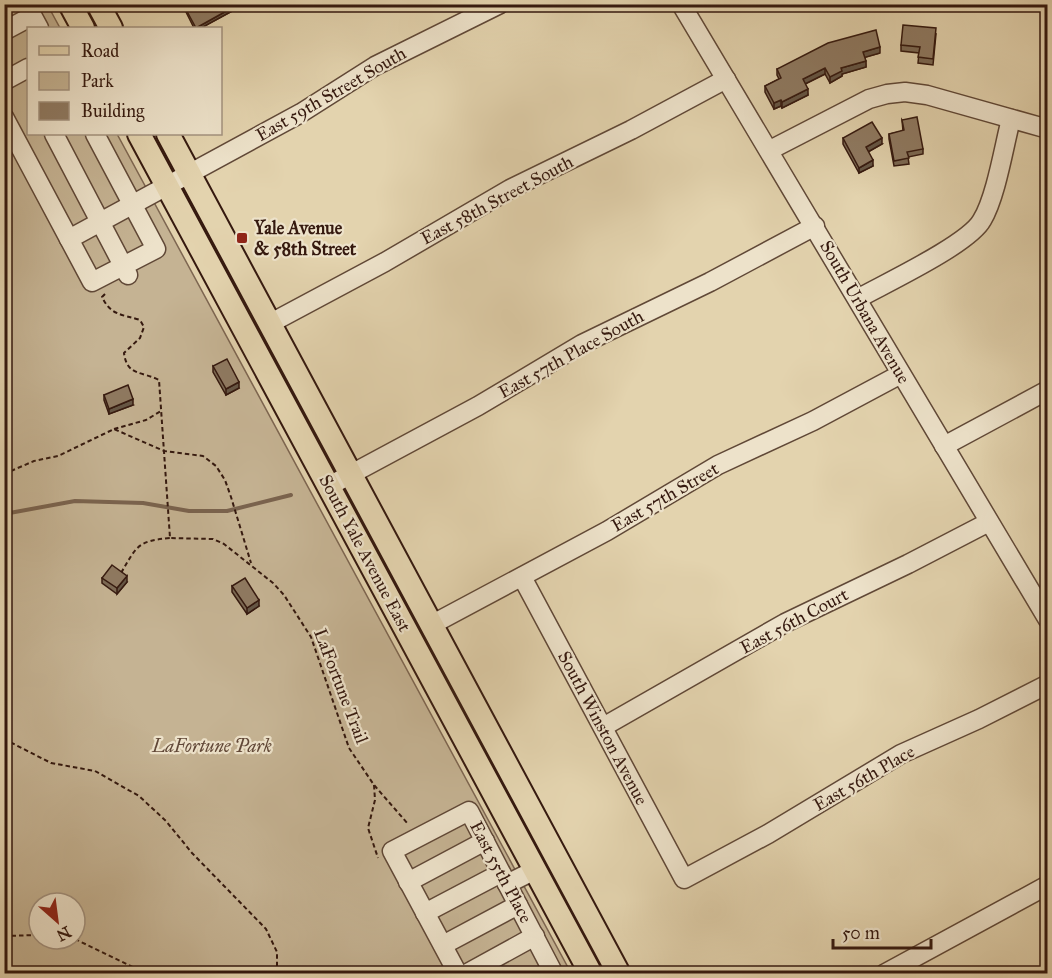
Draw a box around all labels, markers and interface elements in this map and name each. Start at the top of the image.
legend [27,27,222,135]
text: Road [81,40,119,62]
street label: East 59th Street South [252,42,410,146]
text: Park [81,70,114,92]
text: Building [81,100,145,123]
street label: East 58th Street South [417,150,577,250]
place label: Yale Avenue & 58th Street [253,217,357,260]
marker: Yale Avenue & 58th Street [235,231,249,245]
street label: South Urbana Avenue [815,237,915,387]
street label: East 57th Place South [494,305,648,403]
street label: East 57th Street [607,457,723,537]
street label: South Yale Avenue East [314,471,416,636]
street label: East 56th Court [736,583,852,659]
street label: LaFortune Trail [309,625,373,747]
street label: South Winston Avenue [553,647,653,809]
park label: LaFortune Park [151,735,272,757]
street label: East 56th Place [810,740,918,816]
street label: East 55th Place [465,817,537,927]
north arrow [27,891,87,951]
scale bar [833,912,930,950]
text: N [53,922,74,946]
text: 50 m [842,922,880,944]

